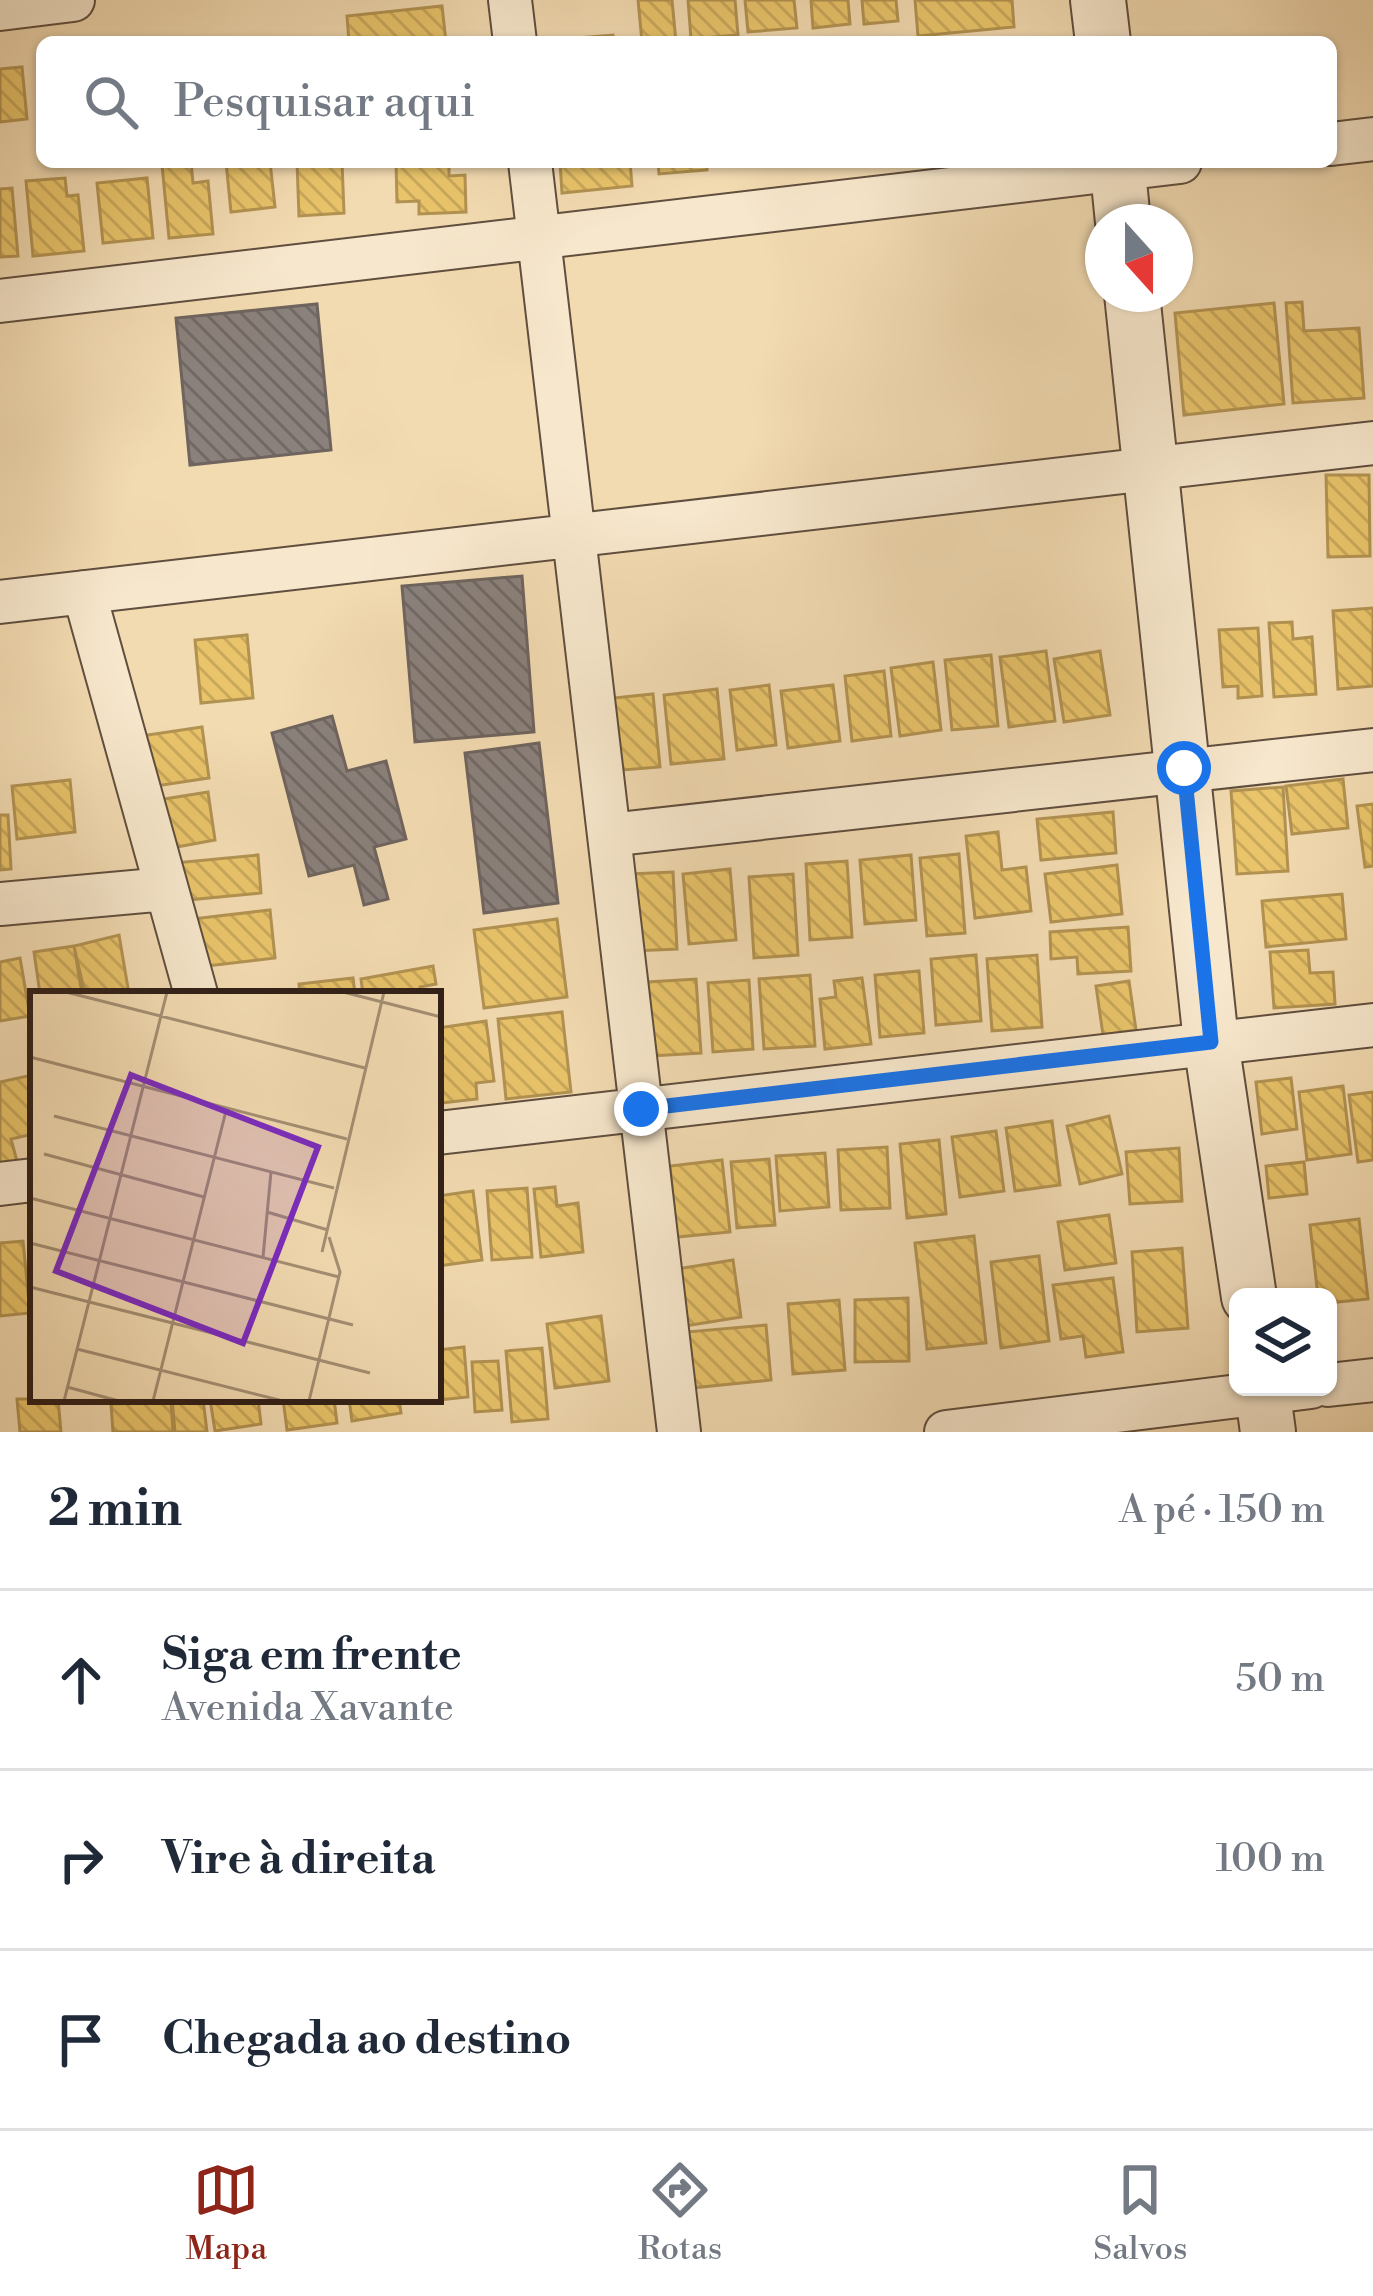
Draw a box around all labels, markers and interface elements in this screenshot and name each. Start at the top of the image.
search box [36,36,1337,168]
icon: search [78,69,144,135]
text: Pesquisar aqui [174,74,475,131]
north arrow [1085,204,1193,312]
route start [1157,741,1211,795]
inset map [30,991,441,1402]
route end [614,1082,668,1136]
map controls [1229,1288,1337,1396]
button: layers [1229,1288,1337,1396]
text: 2 min [48,1478,182,1542]
text: A pé · 150 m [1119,1486,1325,1535]
text: Siga em frente [162,1627,462,1684]
icon: ahead [48,1647,114,1713]
text: 50 m [1235,1655,1325,1704]
text: Avenida Xavante [162,1684,454,1733]
icon: right [48,1827,114,1893]
text: Vire à direita [162,1831,435,1888]
text: 100 m [1216,1835,1325,1884]
icon: arrive [48,2007,114,2073]
text: Chegada ao destino [162,2011,571,2068]
tab: Mapa [185,2157,267,2270]
tab: Rotas [638,2157,722,2270]
tab: Salvos [1093,2157,1188,2270]

